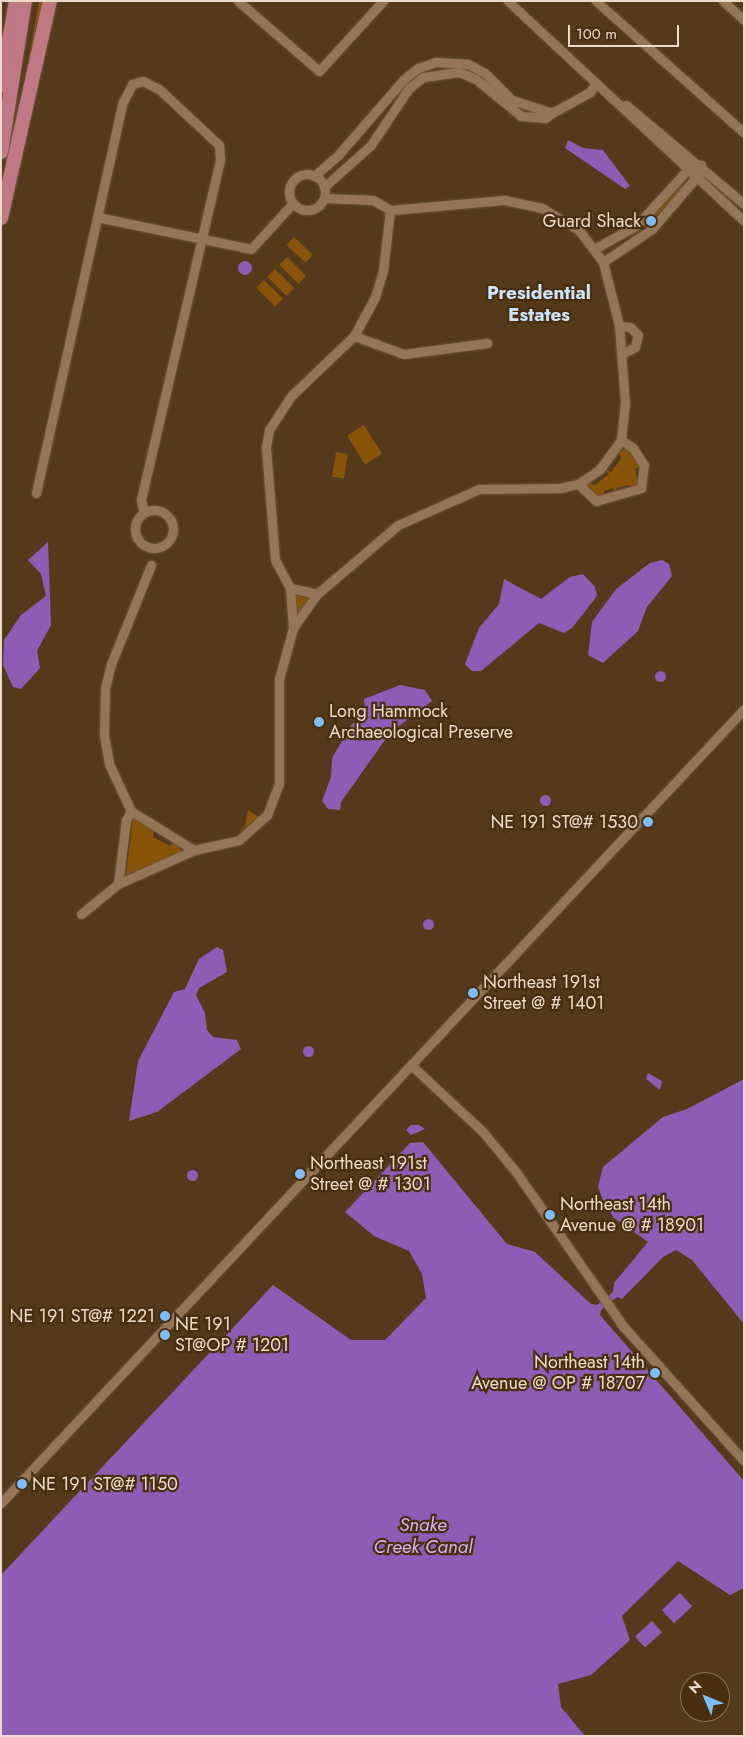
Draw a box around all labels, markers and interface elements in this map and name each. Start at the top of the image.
scale bar [570,15,681,47]
text: 100 m [576,23,617,45]
place label: Guard Shack [543,210,641,232]
marker: Guard Shack [645,215,657,227]
district label: Presidential Estates [487,282,591,326]
place label: Long Hammock Archaeological Preserve [329,701,513,744]
marker: Long Hammock Archaeological Preserve [313,716,325,728]
place label: NE 191 ST@# 1530 [490,811,638,833]
marker: NE 191 ST@# 1530 [642,816,654,828]
place label: Northeast 191st Street @ # 1401 [483,972,604,1014]
marker: Northeast 191st Street @ # 1401 [467,987,479,999]
place label: Northeast 191st Street @ # 1301 [310,1153,431,1196]
marker: Northeast 191st Street @ # 1301 [294,1168,306,1180]
place label: Northeast 14th Avenue @ # 18901 [560,1194,704,1236]
marker: Northeast 14th Avenue @ # 18901 [544,1209,556,1221]
place label: NE 191 ST@# 1221 [10,1305,155,1327]
marker: NE 191 ST@# 1221 [159,1310,171,1322]
place label: NE 191 ST@OP # 1201 [175,1314,289,1356]
marker: NE 191 ST@OP # 1201 [159,1329,171,1341]
place label: Northeast 14th Avenue @ OP # 18707 [471,1352,645,1395]
marker: Northeast 14th Avenue @ OP # 18707 [649,1367,661,1379]
place label: NE 191 ST@# 1150 [32,1473,178,1495]
marker: NE 191 ST@# 1150 [16,1478,28,1490]
water label: Snake Creek Canal [373,1514,473,1558]
north arrow [680,1672,730,1722]
text: N [684,1676,706,1698]

